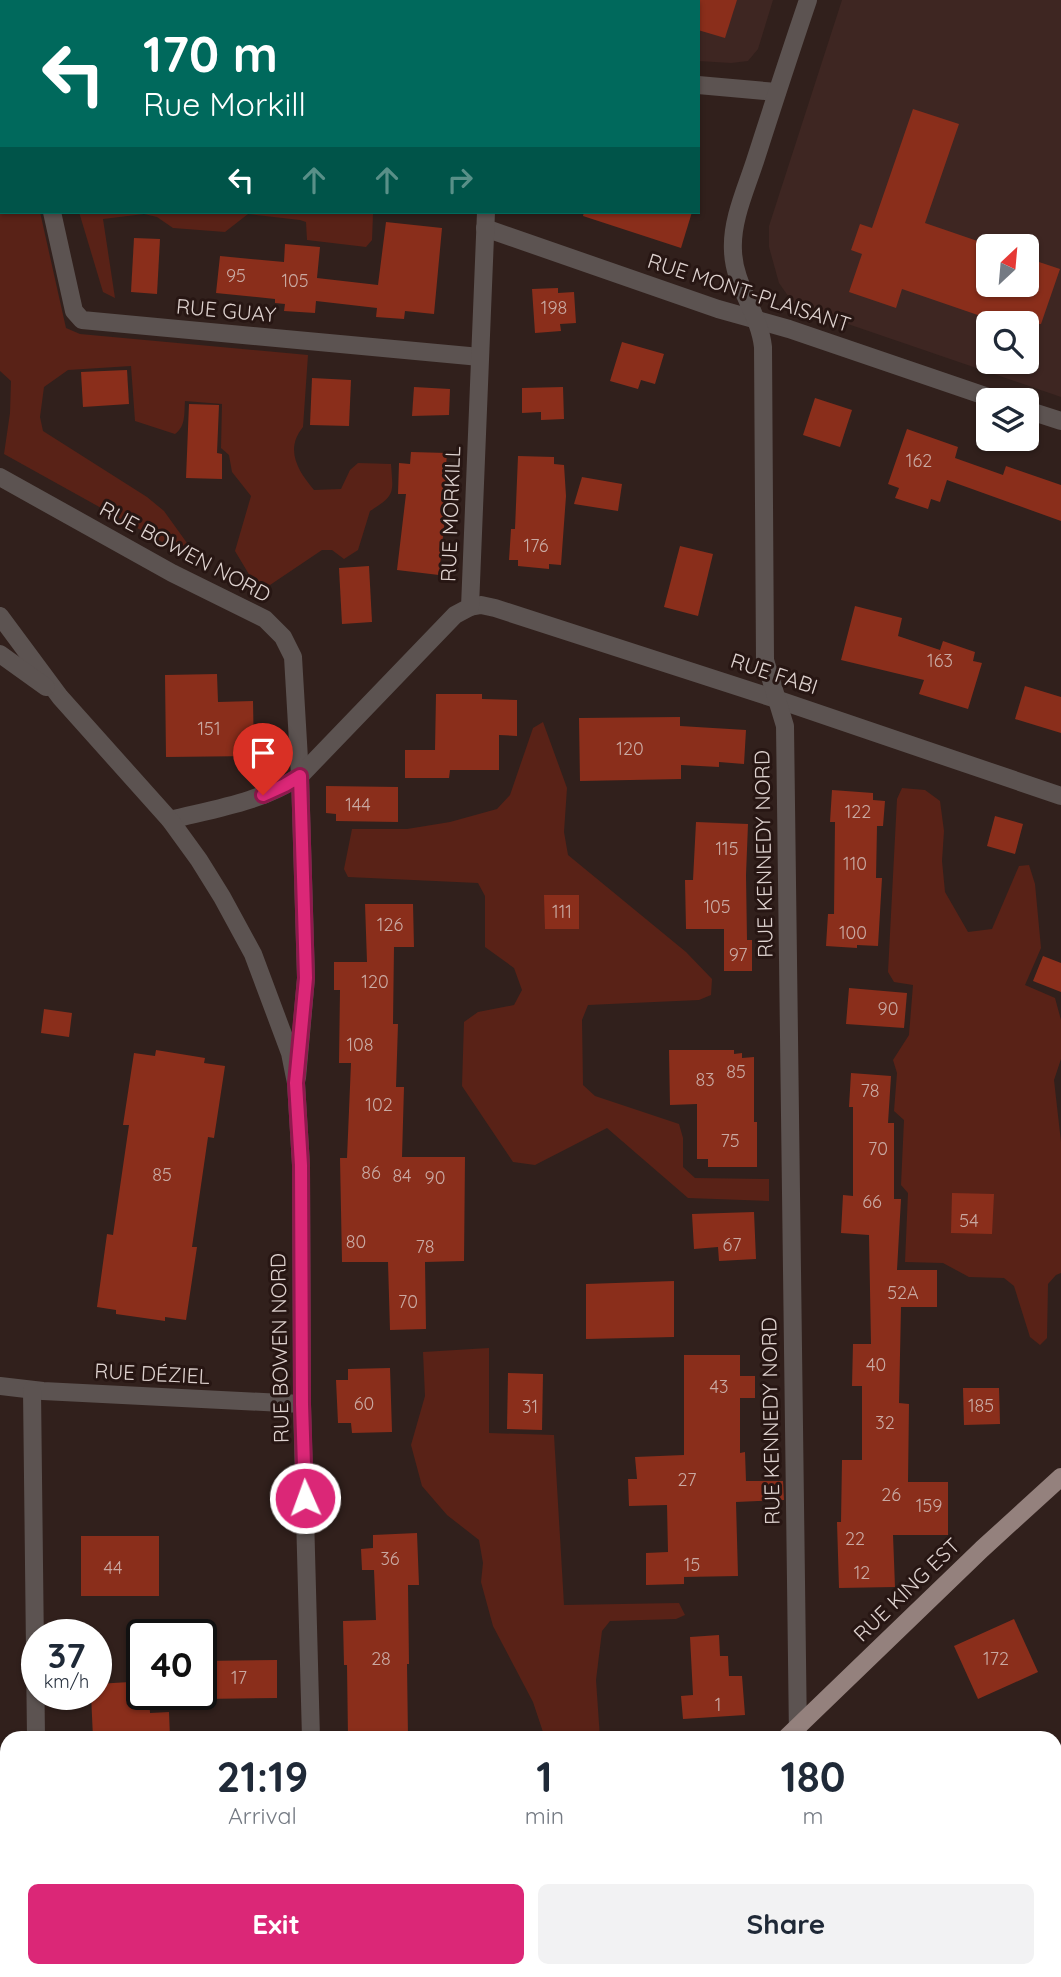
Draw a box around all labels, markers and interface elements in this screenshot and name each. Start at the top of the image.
text: 170 m [143,23,278,84]
icon: left [28,28,119,119]
text: Rue Morkill [143,84,306,124]
icon: left [222,161,260,199]
icon: ahead [295,161,333,199]
icon: ahead [368,161,406,199]
icon: right [441,161,479,199]
north arrow [976,234,1040,298]
map controls [976,234,1039,451]
street label: RUE MONT-PLAISANT [644,247,854,337]
house number: 95 [226,264,246,287]
house number: 105 [281,269,309,292]
street label: RUE GUAY [175,293,277,327]
house number: 198 [541,296,567,319]
button: search [976,311,1039,374]
button: layers [976,388,1039,451]
street label: RUE MORKILL [435,446,465,582]
house number: 162 [906,449,932,472]
street label: RUE BOWEN NORD [95,495,275,607]
house number: 176 [523,534,549,557]
street label: RUE FABI [727,647,821,699]
house number: 163 [927,649,953,672]
house number: 151 [197,717,221,740]
pin [233,723,293,795]
icon: arrive [244,734,282,772]
house number: 120 [616,737,644,760]
street label: RUE KENNEDY NORD [748,750,778,958]
house number: 144 [345,793,371,816]
house number: 122 [845,800,871,823]
house number: 115 [715,837,739,860]
house number: 110 [843,852,867,875]
house number: 105 [703,895,731,918]
house number: 111 [552,900,572,923]
house number: 126 [377,913,403,936]
house number: 100 [839,921,867,944]
house number: 97 [729,943,747,966]
house number: 120 [361,970,389,993]
house number: 90 [878,997,898,1020]
house number: 108 [346,1033,374,1056]
house number: 85 [726,1060,746,1083]
house number: 83 [695,1068,715,1091]
house number: 78 [861,1079,879,1102]
house number: 102 [365,1093,393,1116]
house number: 75 [720,1129,740,1152]
house number: 70 [868,1137,888,1160]
house number: 86 [361,1161,381,1184]
house number: 85 [152,1163,172,1186]
house number: 84 [392,1164,412,1187]
house number: 90 [425,1166,445,1189]
house number: 66 [862,1190,882,1213]
house number: 54 [959,1209,979,1232]
house number: 80 [346,1230,366,1253]
house number: 67 [723,1233,741,1256]
house number: 78 [416,1235,434,1258]
street label: RUE BOWEN NORD [264,1253,294,1443]
house number: 52A [887,1281,919,1304]
house number: 70 [398,1290,418,1313]
street label: RUE KENNEDY NORD [755,1317,785,1525]
house number: 40 [866,1353,886,1376]
street label: RUE DÉZIEL [94,1357,210,1389]
house number: 43 [710,1375,728,1398]
house number: 60 [354,1392,374,1415]
house number: 185 [968,1394,994,1417]
house number: 31 [522,1395,538,1418]
house number: 32 [875,1411,895,1434]
position arrow [268,1461,342,1535]
house number: 27 [678,1468,696,1491]
house number: 26 [881,1483,901,1506]
house number: 159 [916,1494,942,1517]
house number: 22 [845,1527,865,1550]
street label: RUE KING EST [848,1532,965,1647]
house number: 36 [380,1547,400,1570]
house number: 15 [684,1553,700,1576]
house number: 44 [104,1556,122,1579]
house number: 12 [854,1561,870,1584]
speed limit sign: 40 [126,1619,217,1710]
text: 37 [47,1633,86,1677]
house number: 28 [371,1647,391,1670]
house number: 172 [983,1647,1009,1670]
house number: 17 [231,1666,247,1689]
text: km/h [44,1670,89,1693]
house number: 1 [715,1693,721,1716]
text: 21:19 [216,1750,308,1803]
text: 1 [536,1750,553,1803]
text: 180 [780,1750,846,1803]
text: Arrival [228,1801,297,1830]
text: min [525,1801,564,1830]
text: m [802,1801,823,1830]
button: Exit [28,1884,524,1964]
button: Share [538,1884,1034,1964]

